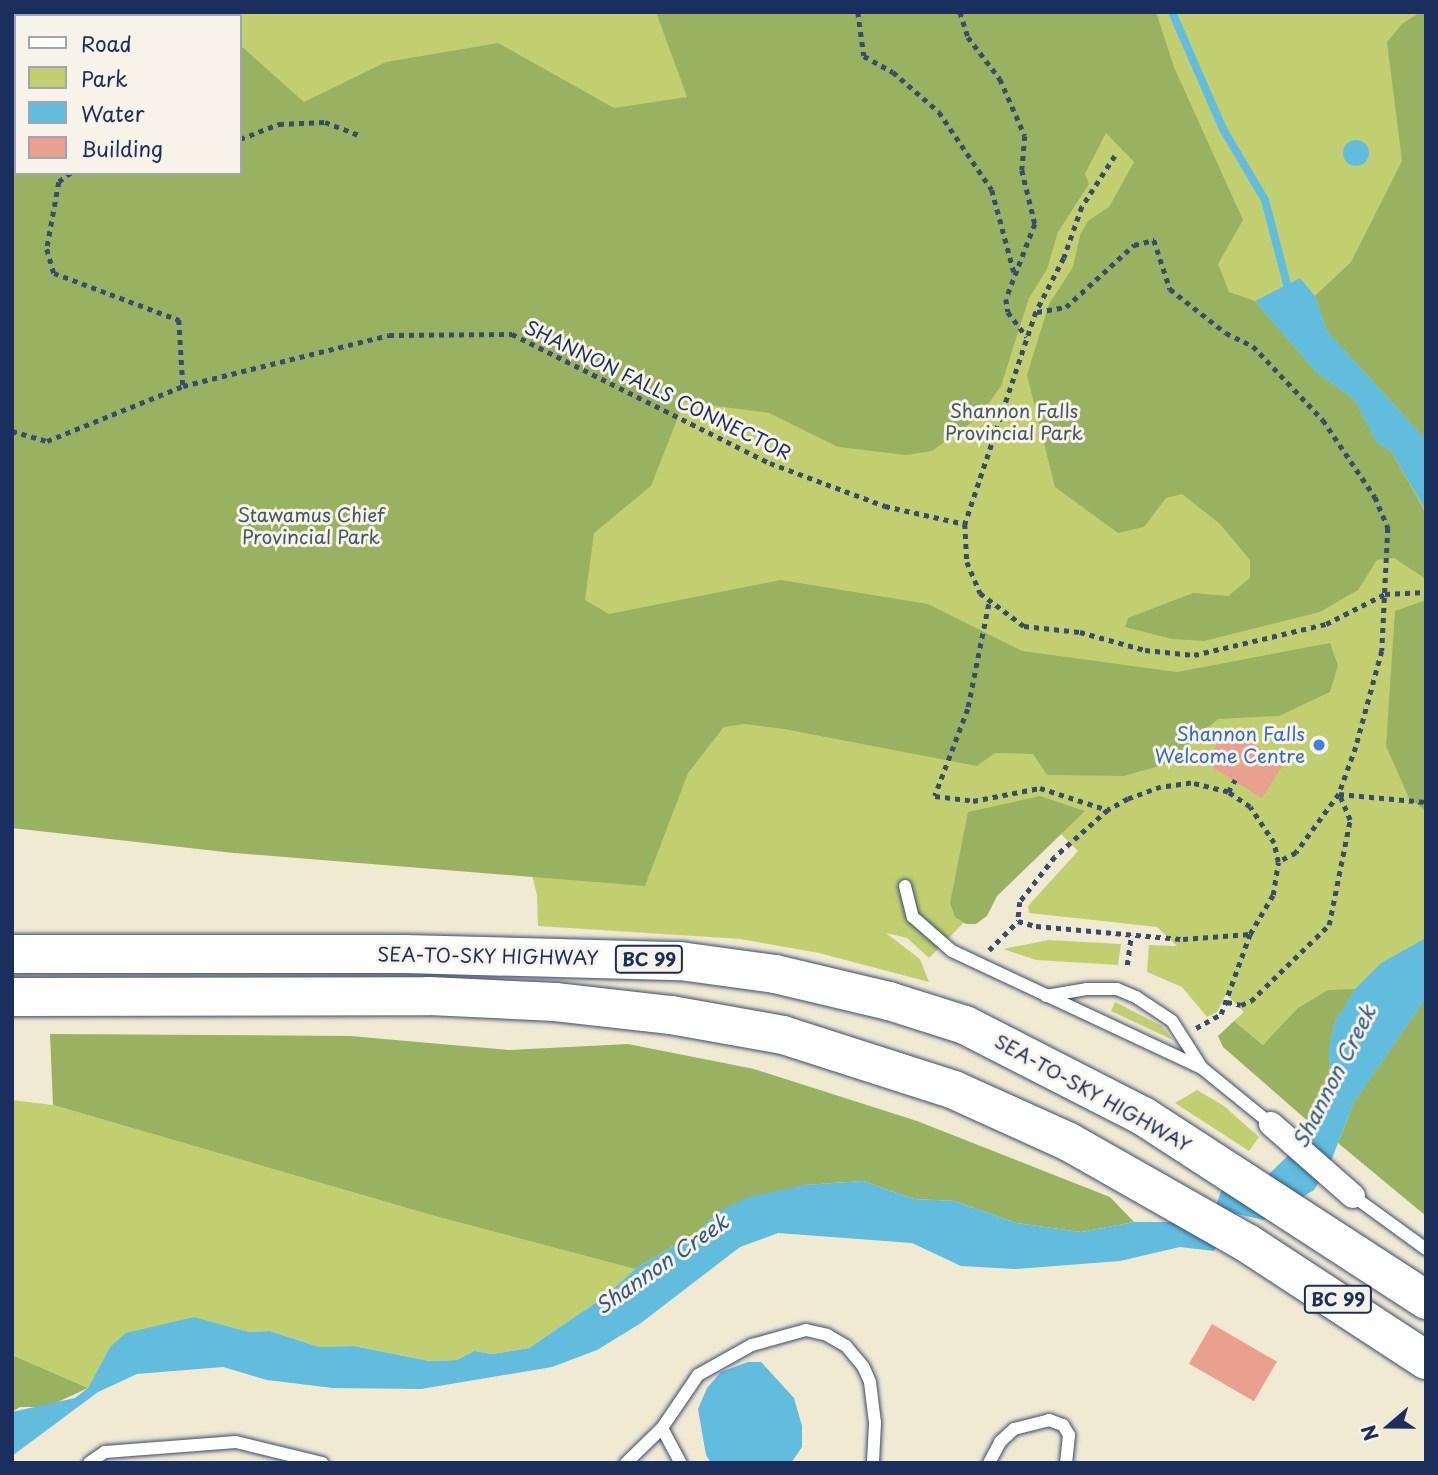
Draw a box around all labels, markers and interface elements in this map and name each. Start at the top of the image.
legend [14,14,242,175]
text: Road [81,27,132,59]
text: Park [81,62,128,94]
text: Water [81,97,144,129]
text: Building [81,132,163,164]
street label: SHANNON FALLS CONNECTOR [520,315,796,465]
park label: Shannon Falls Provincial Park [945,400,1083,444]
park label: Stawamus Chief Provincial Park [237,504,385,548]
place label: Shannon Falls Welcome Centre [1154,723,1305,767]
marker: Shannon Falls Welcome Centre [1311,737,1327,753]
street label: SEA-TO-SKY HIGHWAY [377,943,599,969]
road number: BC 99 [614,944,684,974]
water label: Shannon Creek [1286,1000,1380,1152]
street label: SEA-TO-SKY HIGHWAY [991,1029,1195,1157]
water label: Shannon Creek [589,1208,733,1318]
road number: BC 99 [1303,1284,1373,1314]
north arrow [1354,1391,1424,1461]
text: N [1354,1421,1385,1445]

